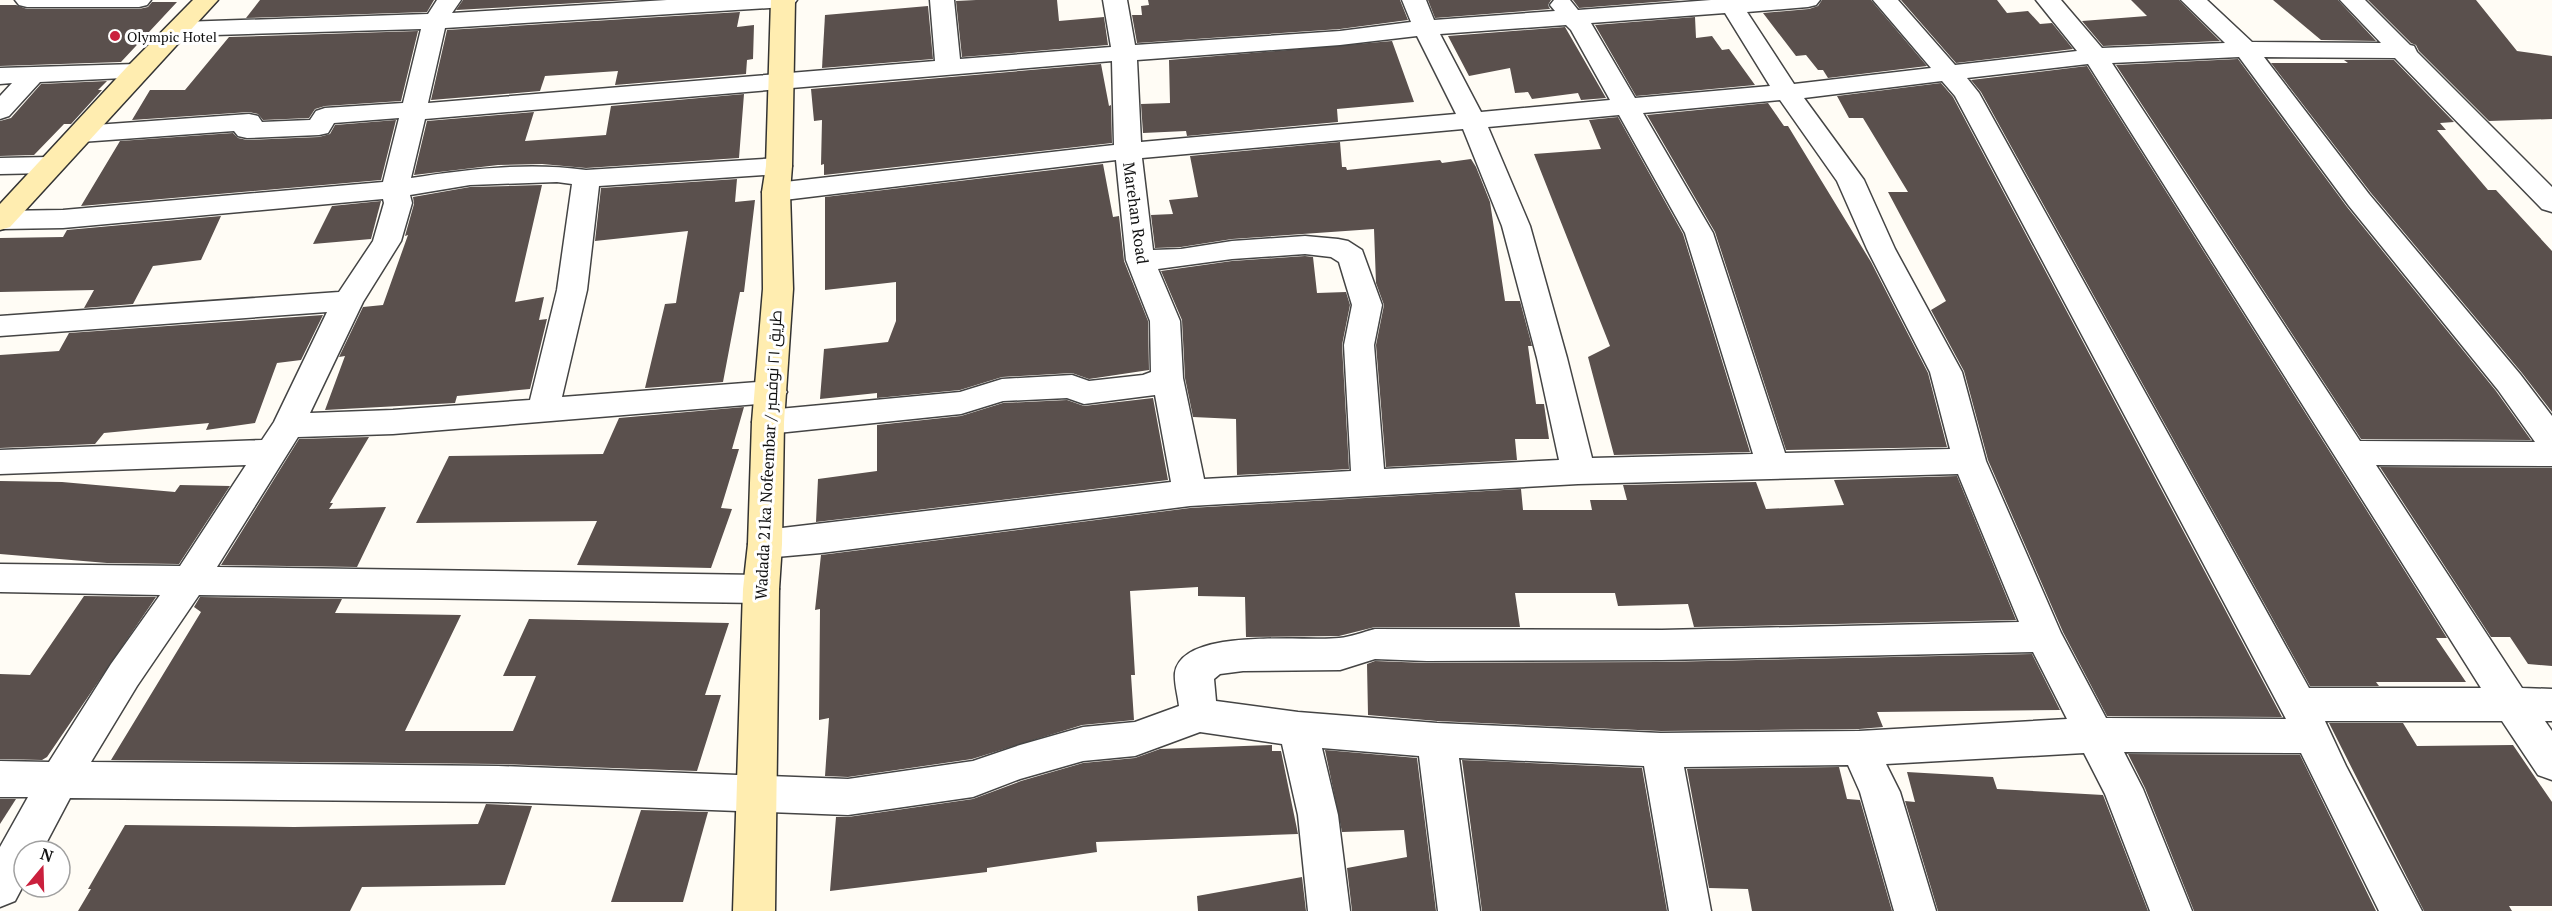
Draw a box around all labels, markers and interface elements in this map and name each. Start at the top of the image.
place label: Olympic Hotel [127,27,217,46]
marker: Olympic Hotel [108,29,122,43]
street label: Marehan Road [1118,161,1154,265]
street label: Wadada 21ka Nofeembar / طريق ٢١ نوفمبر [749,310,787,600]
north arrow [12,839,72,899]
text: N [38,842,56,867]

